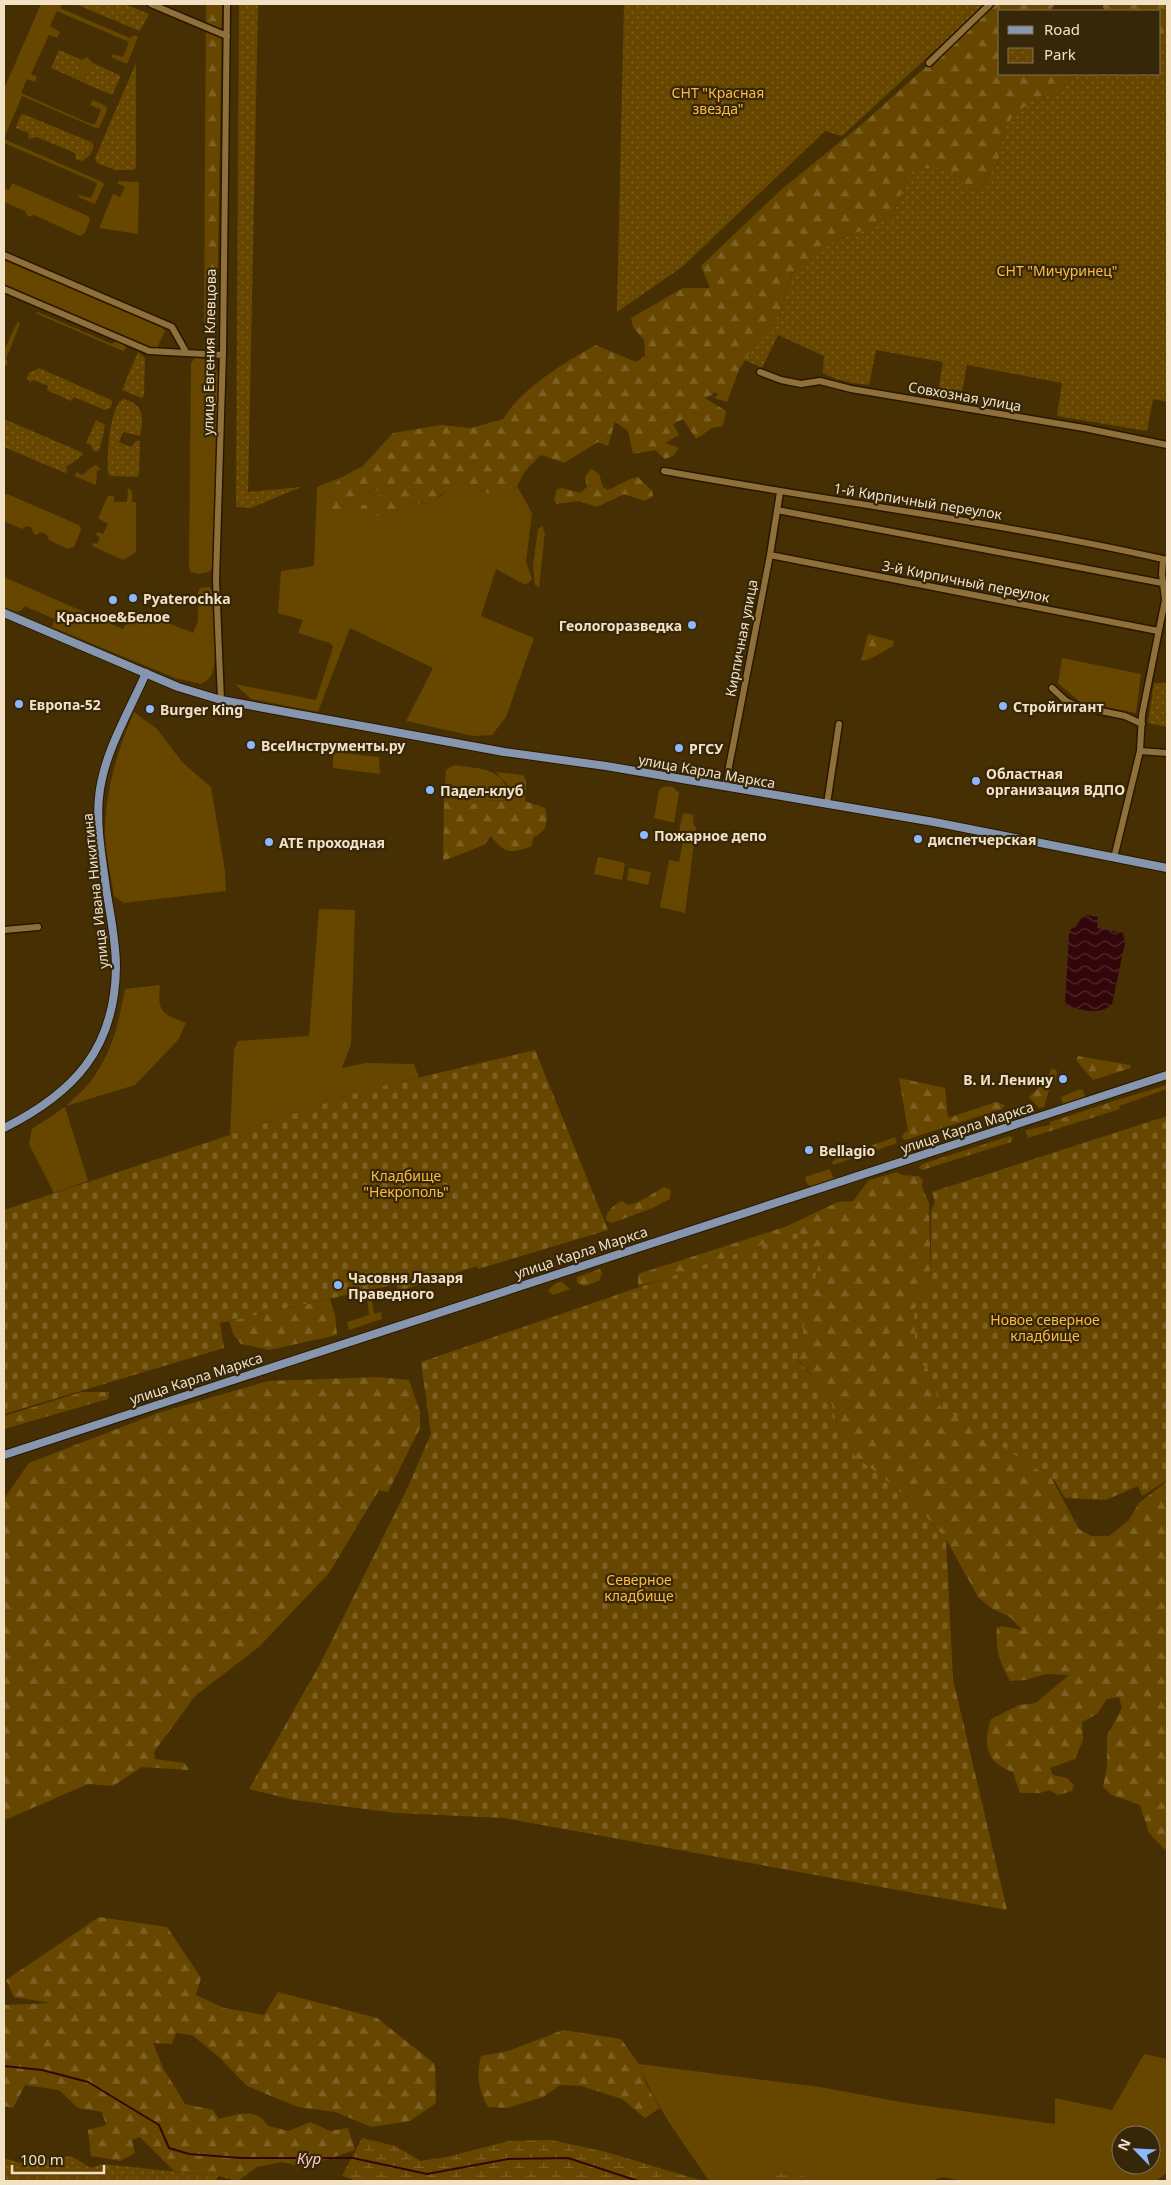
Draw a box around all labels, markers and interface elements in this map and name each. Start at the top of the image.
legend [998,10,1161,75]
text: Road [1044,19,1080,39]
text: Park [1044,44,1076,64]
park label: СНТ "Красная звезда" [672,83,764,118]
park label: СНТ "Мичуринец" [997,261,1117,280]
street label: улица Евгения Клевцова [198,268,220,436]
street label: Совхозная улица [907,377,1023,415]
street label: 1-й Кирпичный переулок [832,478,1004,524]
street label: 3-й Кирпичный переулок [881,555,1052,607]
street label: Кирпичная улица [720,578,762,698]
place label: Pyaterochka [143,589,231,608]
marker: Pyaterochka [127,592,139,604]
marker: Красное&Белое [107,594,119,606]
place label: Красное&Белое [56,607,170,626]
place label: Геологоразведка [559,616,682,635]
marker: Геологоразведка [686,619,698,631]
place label: Европа-52 [29,695,101,714]
place label: Стройгигант [1013,697,1103,716]
marker: Европа-52 [13,698,25,710]
place label: Burger King [160,700,243,719]
marker: Стройгигант [997,700,1009,712]
marker: Burger King [144,703,156,715]
place label: ВсеИнструменты.ру [261,736,405,755]
marker: ВсеИнструменты.ру [245,739,257,751]
place label: РГСУ [689,739,724,758]
marker: РГСУ [673,742,685,754]
street label: улица Карла Маркса [637,750,777,792]
place label: Областная организация ВДПО [986,764,1125,799]
marker: Областная организация ВДПО [970,775,982,787]
place label: Падел-клуб [440,781,524,800]
marker: Падел-клуб [424,784,436,796]
street label: улица Ивана Никитина [77,812,113,970]
place label: Пожарное депо [654,826,767,845]
marker: Пожарное депо [638,829,650,841]
place label: диспетчерская [928,830,1036,849]
place label: АТЕ проходная [279,833,385,852]
marker: диспетчерская [912,833,924,845]
marker: АТЕ проходная [263,836,275,848]
place label: В. И. Ленину [963,1070,1053,1089]
marker: В. И. Ленину [1057,1073,1069,1085]
street label: улица Карла Маркса [898,1097,1036,1157]
place label: Bellagio [819,1141,875,1160]
marker: Bellagio [803,1144,815,1156]
park label: Кладбище "Некрополь" [363,1166,449,1201]
street label: улица Карла Маркса [512,1222,650,1282]
place label: Часовня Лазаря Праведного [348,1268,463,1303]
marker: Часовня Лазаря Праведного [332,1279,344,1291]
park label: Новое северное кладбище [990,1310,1100,1345]
street label: улица Карла Маркса [127,1348,265,1408]
park label: Северное кладбище [604,1570,674,1605]
north arrow [1111,2125,1161,2175]
text: N [1113,2135,1135,2154]
scale bar [12,2142,105,2174]
water label: Кур [297,2148,321,2168]
text: 100 m [20,2149,64,2169]

